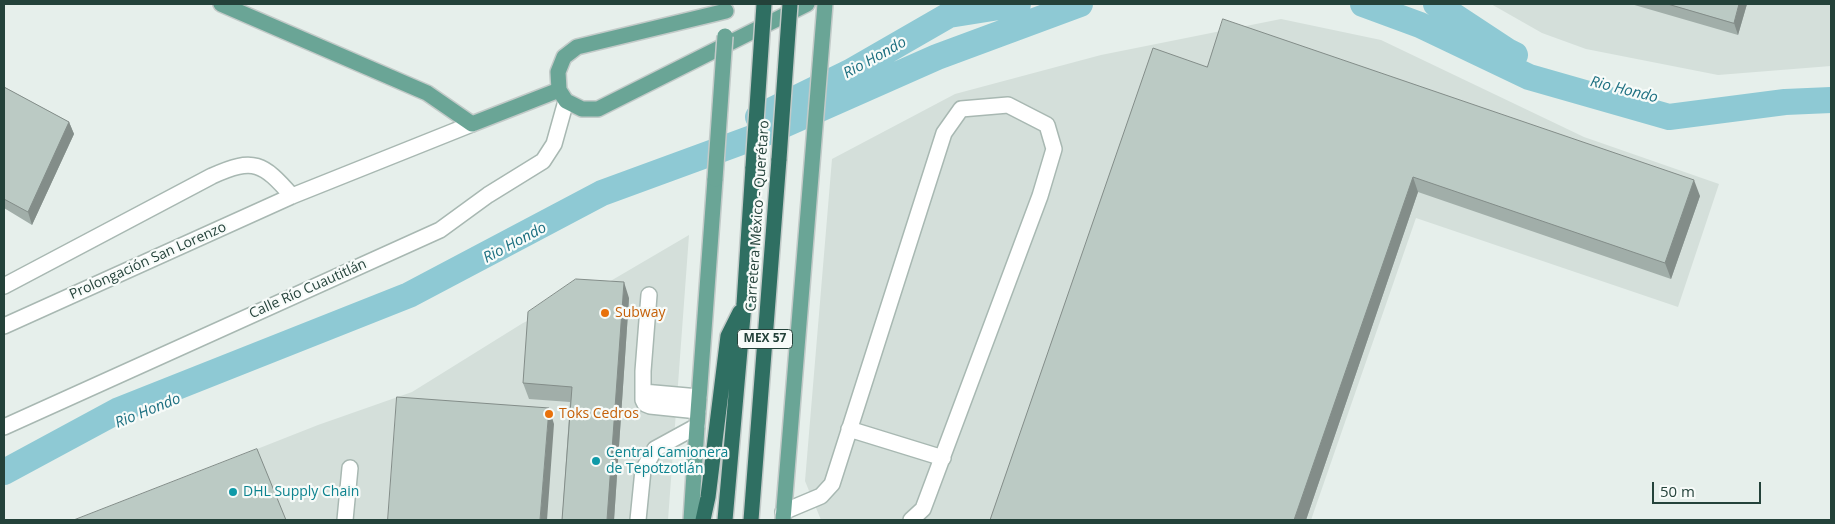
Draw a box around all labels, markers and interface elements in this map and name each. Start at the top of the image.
water label: Rio Hondo [840,33,910,83]
water label: Rio Hondo [1588,73,1660,107]
street label: Carretera México - Querétaro [743,120,773,312]
street label: Prolongación San Lorenzo [67,219,229,303]
water label: Rio Hondo [480,219,550,267]
street label: Calle Río Cuautitlán [247,256,369,322]
place label: Subway [615,305,665,321]
marker: Subway [599,307,611,319]
road number: MEX 57 [738,329,792,348]
water label: Rio Hondo [113,390,183,432]
place label: Toks Cedros [559,406,639,422]
marker: Toks Cedros [543,408,555,420]
place label: Central Camionera de Tepotzotlán [606,445,728,478]
marker: Central Camionera de Tepotzotlán [590,455,602,467]
scale bar [1655,472,1764,504]
text: 50 m [1660,481,1695,501]
place label: DHL Supply Chain [243,484,359,500]
marker: DHL Supply Chain [227,486,239,498]

